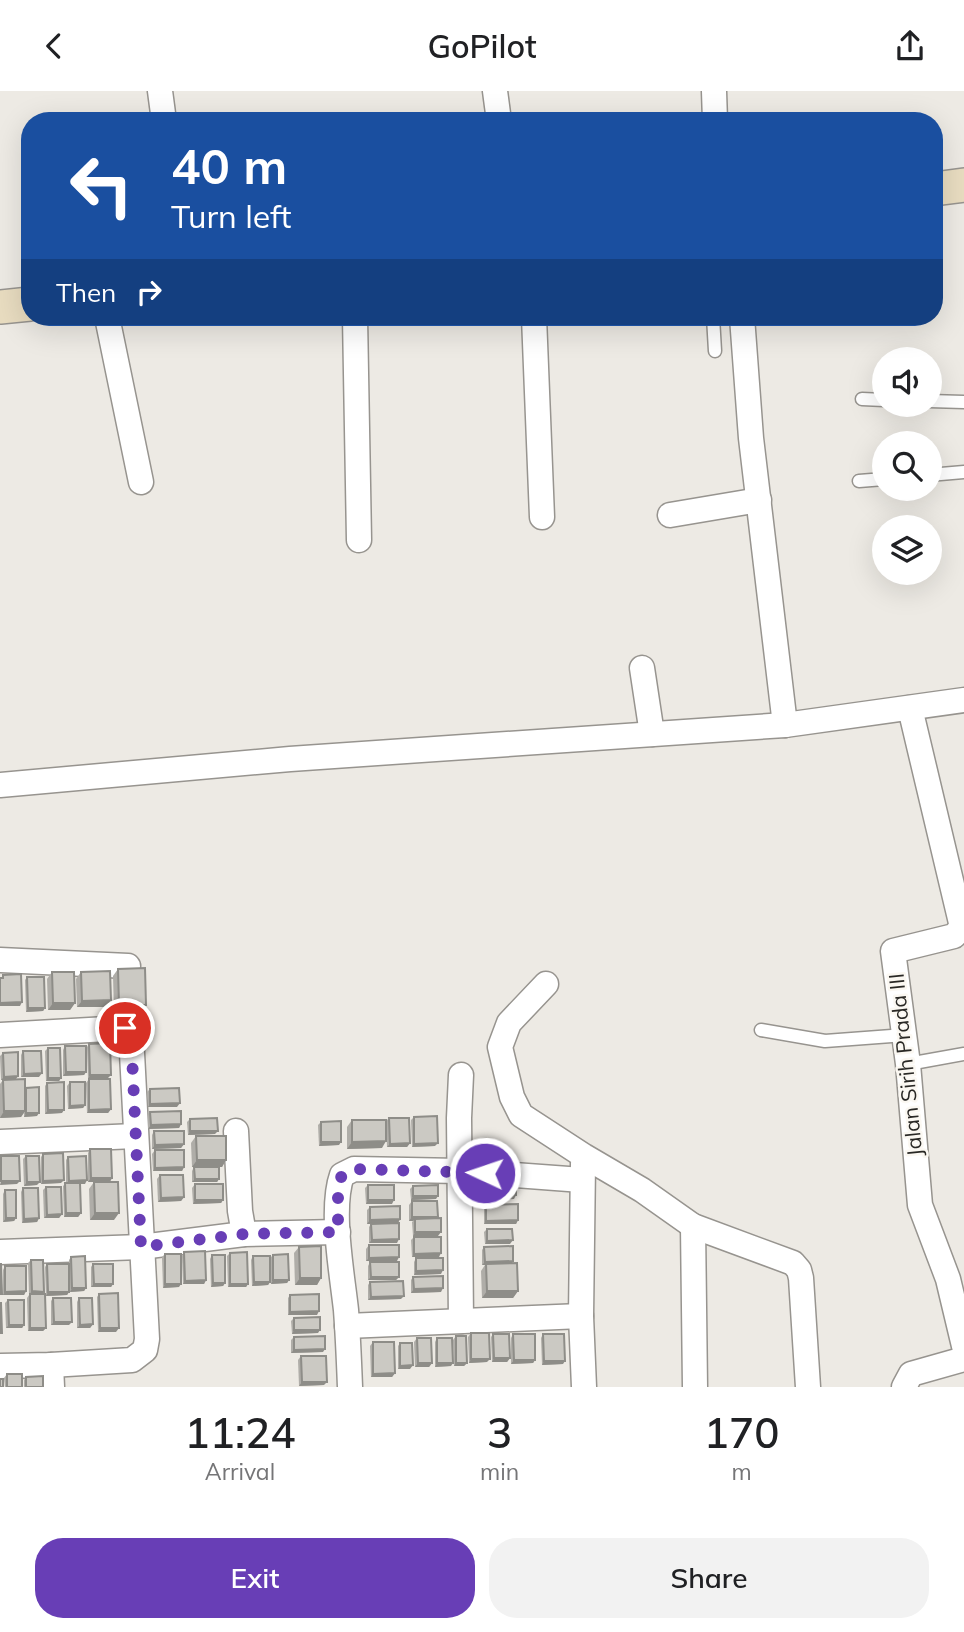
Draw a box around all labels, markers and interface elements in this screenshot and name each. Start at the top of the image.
text: GoPilot [427,26,537,66]
icon: back [35,27,73,65]
icon: share [891,27,929,65]
text: 40 m [171,135,287,196]
icon: left [56,140,147,231]
text: Turn left [171,196,291,236]
icon: right [130,273,168,311]
text: Then [56,276,116,309]
map controls [872,347,942,585]
button: sound [872,347,942,417]
button: search [872,431,942,501]
button: layers [872,515,942,585]
street label: Jalan Sirih Prada III [882,972,928,1158]
pin [95,998,155,1058]
icon: arrive [106,1009,144,1047]
position arrow [448,1136,522,1210]
text: 11:24 [185,1406,295,1459]
text: 3 [487,1406,512,1459]
text: 170 [704,1406,779,1459]
text: Arrival [205,1457,275,1486]
text: min [480,1457,519,1486]
text: m [731,1457,752,1486]
button: Exit [35,1538,475,1618]
button: Share [489,1538,929,1618]

